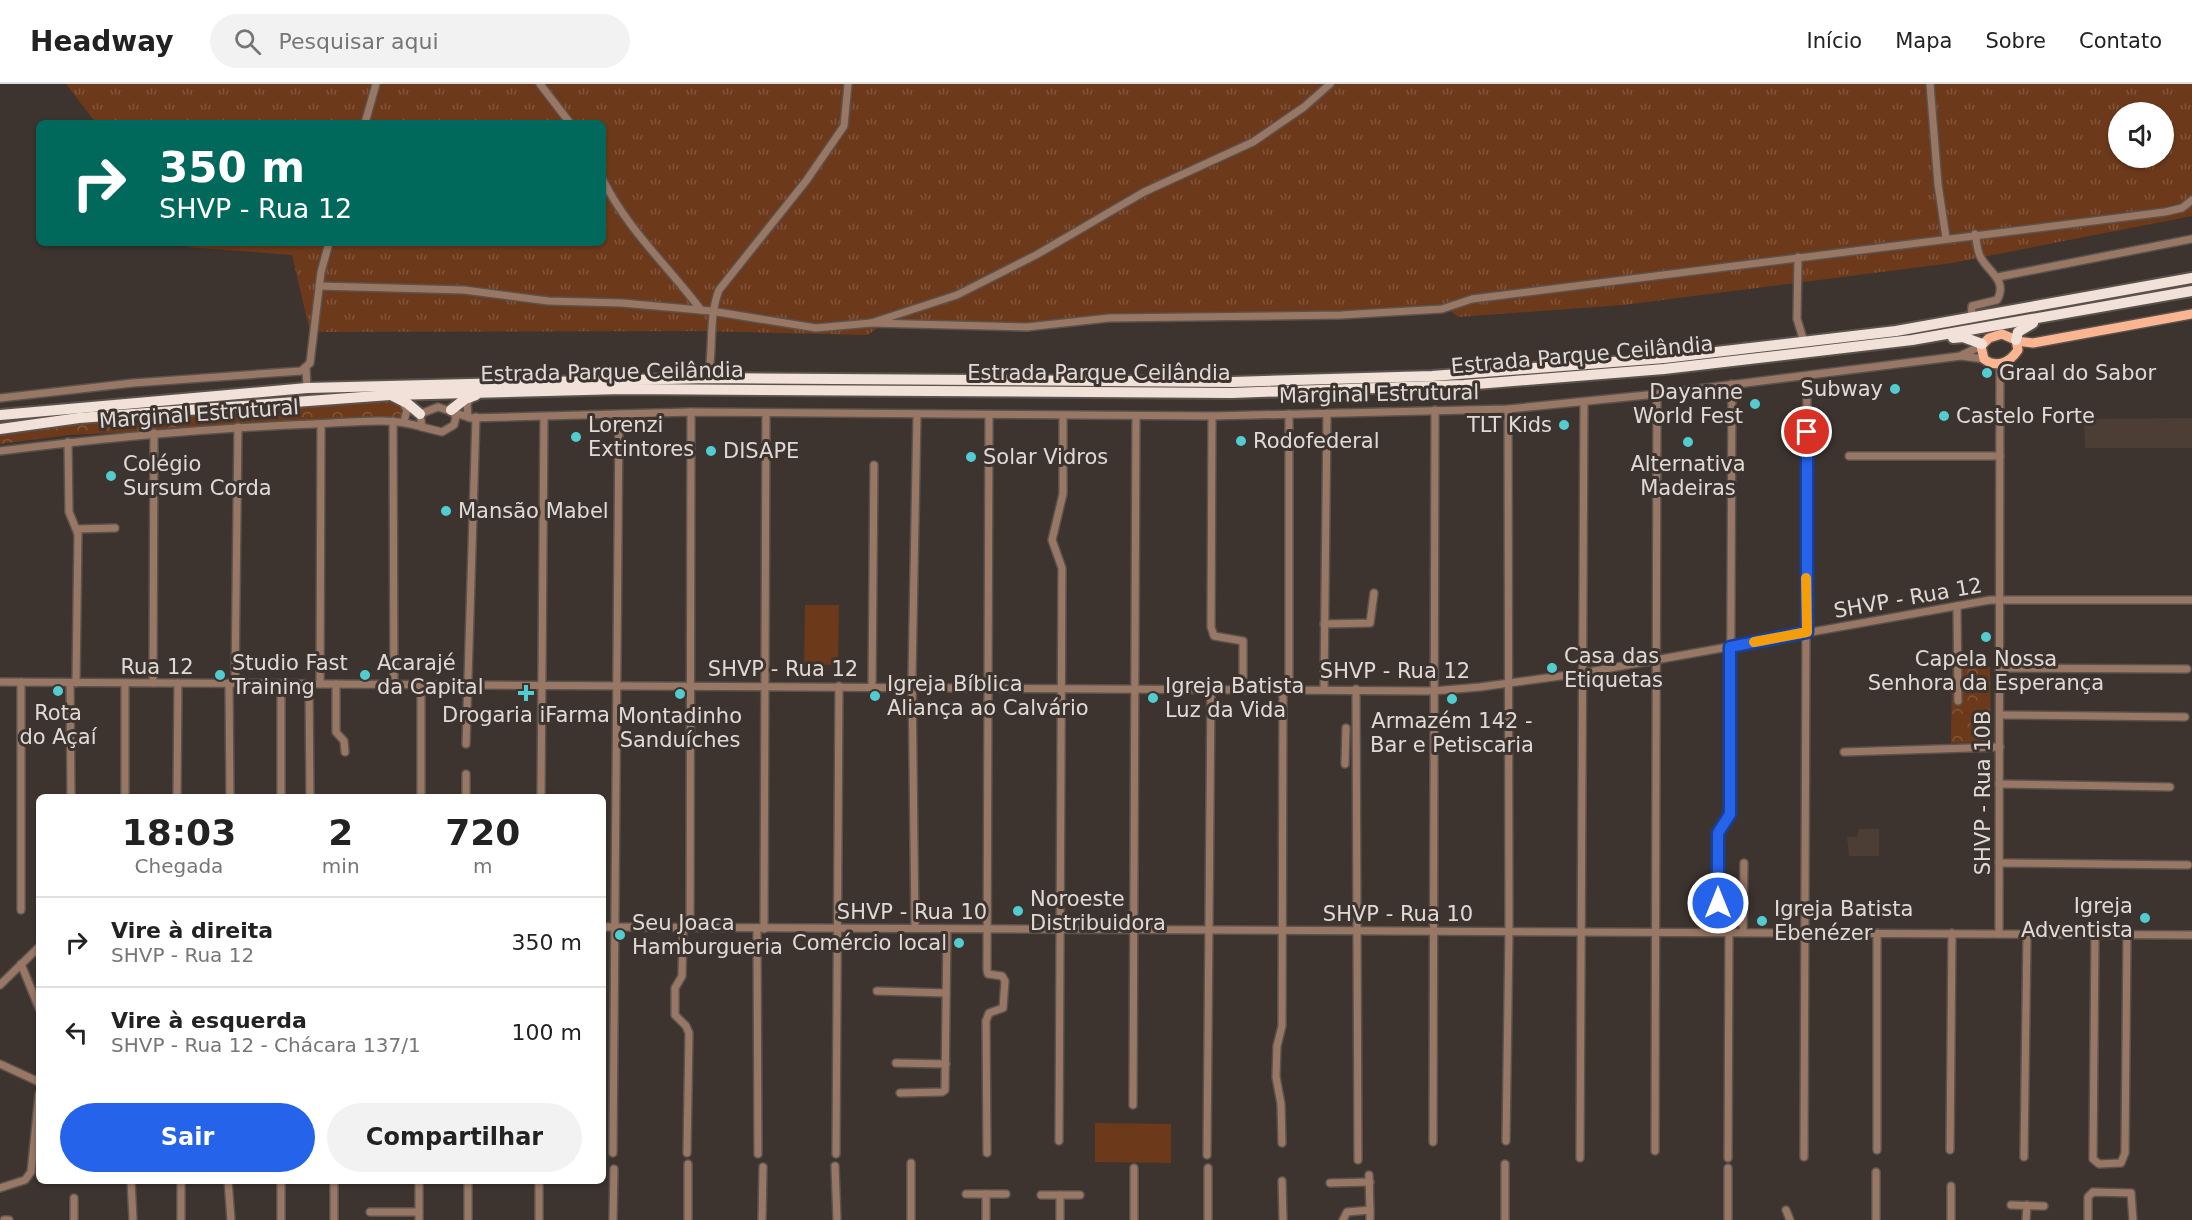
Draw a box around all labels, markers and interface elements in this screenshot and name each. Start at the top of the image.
search box [210,14,630,68]
text: Headway [30,25,174,58]
icon: search [231,25,264,58]
text: Pesquisar aqui [279,29,439,54]
text: Início [1807,29,1862,53]
text: Mapa [1895,29,1952,53]
text: Sobre [1985,29,2046,53]
text: Contato [2079,29,2162,53]
map controls [2108,102,2174,168]
button: sound [2108,102,2174,168]
text: 350 m [159,143,305,192]
icon: right [60,144,138,222]
text: SHVP - Rua 12 [159,193,352,224]
street label: Estrada Parque Ceilândia [1450,332,1714,378]
street label: Estrada Parque Ceilândia [480,358,744,386]
street label: Estrada Parque Ceilândia [967,361,1231,385]
place label: Graal do Sabor [1999,361,2156,385]
marker: Graal do Sabor [1980,366,1994,380]
place label: Subway [1801,377,1883,401]
street label: Marginal Estrutural [1279,380,1479,408]
place label: Dayanne World Fest [1633,380,1743,428]
marker: Subway [1888,382,1902,396]
street label: Marginal Estrutural [98,395,300,433]
marker: Dayanne World Fest [1748,397,1762,411]
place label: Castelo Forte [1956,404,2095,428]
pin [1781,406,1832,457]
marker: Castelo Forte [1937,409,1951,423]
place label: Lorenzi Extintores [588,413,694,461]
place label: TLT Kids [1466,413,1552,437]
icon: arrive [1790,415,1823,448]
marker: TLT Kids [1557,418,1571,432]
place label: Rodofederal [1253,429,1380,453]
marker: Lorenzi Extintores [569,430,583,444]
marker: Rodofederal [1234,434,1248,448]
marker: Alternativa Madeiras [1681,435,1695,449]
place label: DISAPE [723,439,799,463]
marker: DISAPE [704,444,718,458]
place label: Solar Vidros [983,445,1108,469]
marker: Solar Vidros [964,450,978,464]
place label: Colégio Sursum Corda [123,452,272,500]
place label: Alternativa Madeiras [1630,452,1746,500]
marker: Colégio Sursum Corda [104,469,118,483]
place label: Mansão Mabel [458,499,609,523]
marker: Mansão Mabel [439,504,453,518]
street label: SHVP - Rua 12 [1832,573,1984,623]
marker: Capela Nossa Senhora da Esperança [1979,630,1993,644]
place label: Casa das Etiquetas [1564,644,1663,692]
place label: Capela Nossa Senhora da Esperança [1868,647,2104,695]
place label: Studio Fast Training [231,651,348,699]
place label: Acarajé da Capital [377,651,484,699]
street label: Rua 12 [120,655,194,679]
street label: SHVP - Rua 12 [708,657,858,681]
street label: SHVP - Rua 12 [1320,659,1470,683]
marker: Casa das Etiquetas [1545,661,1559,675]
marker: Studio Fast Training [213,668,227,682]
marker: Acarajé da Capital [358,668,372,682]
place label: Igreja Bíblica Aliança ao Calvário [887,672,1089,720]
place label: Igreja Batista Luz da Vida [1165,674,1304,722]
marker: Rota do Açaí [51,684,65,698]
marker: Drogaria iFarma [519,686,533,700]
marker: Montadinho Sanduíches [673,687,687,701]
marker: Igreja Bíblica Aliança ao Calvário [868,689,882,703]
marker: Igreja Batista Luz da Vida [1146,691,1160,705]
marker: Armazém 142 - Bar e Petiscaria [1445,692,1459,706]
place label: Rota do Açaí [19,701,98,749]
place label: Drogaria iFarma [442,703,610,727]
place label: Montadinho Sanduíches [618,704,742,752]
place label: Armazém 142 - Bar e Petiscaria [1370,709,1534,757]
street label: SHVP - Rua 10B [1971,711,1995,875]
text: 18:03 [122,812,236,853]
text: 2 [328,812,353,853]
text: 720 [445,812,520,853]
text: Chegada [134,854,223,878]
text: min [322,854,360,878]
text: m [473,854,493,878]
position arrow [1686,871,1750,935]
place label: Noroeste Distribuidora [1030,887,1166,935]
place label: Igreja Adventista [2021,894,2133,942]
place label: Igreja Batista Ebenézer [1774,897,1913,945]
street label: SHVP - Rua 10 [837,900,987,924]
street label: SHVP - Rua 10 [1323,902,1473,926]
marker: Noroeste Distribuidora [1011,904,1025,918]
place label: Seu Joaca Hamburgueria [632,911,783,959]
marker: Igreja Adventista [2138,911,2152,925]
marker: Igreja Batista Ebenézer [1755,914,1769,928]
text: Vire à direita [111,918,273,943]
icon: right [60,926,93,959]
marker: Seu Joaca Hamburgueria [613,928,627,942]
text: 350 m [512,930,582,955]
place label: Comércio local [792,931,947,955]
marker: Comércio local [952,936,966,950]
text: SHVP - Rua 12 [111,943,254,967]
text: Vire à esquerda [111,1008,307,1033]
icon: left [60,1016,93,1049]
text: 100 m [512,1020,582,1045]
text: SHVP - Rua 12 - Chácara 137/1 [111,1033,421,1057]
button: Sair [60,1103,315,1172]
button: Compartilhar [327,1103,582,1172]

